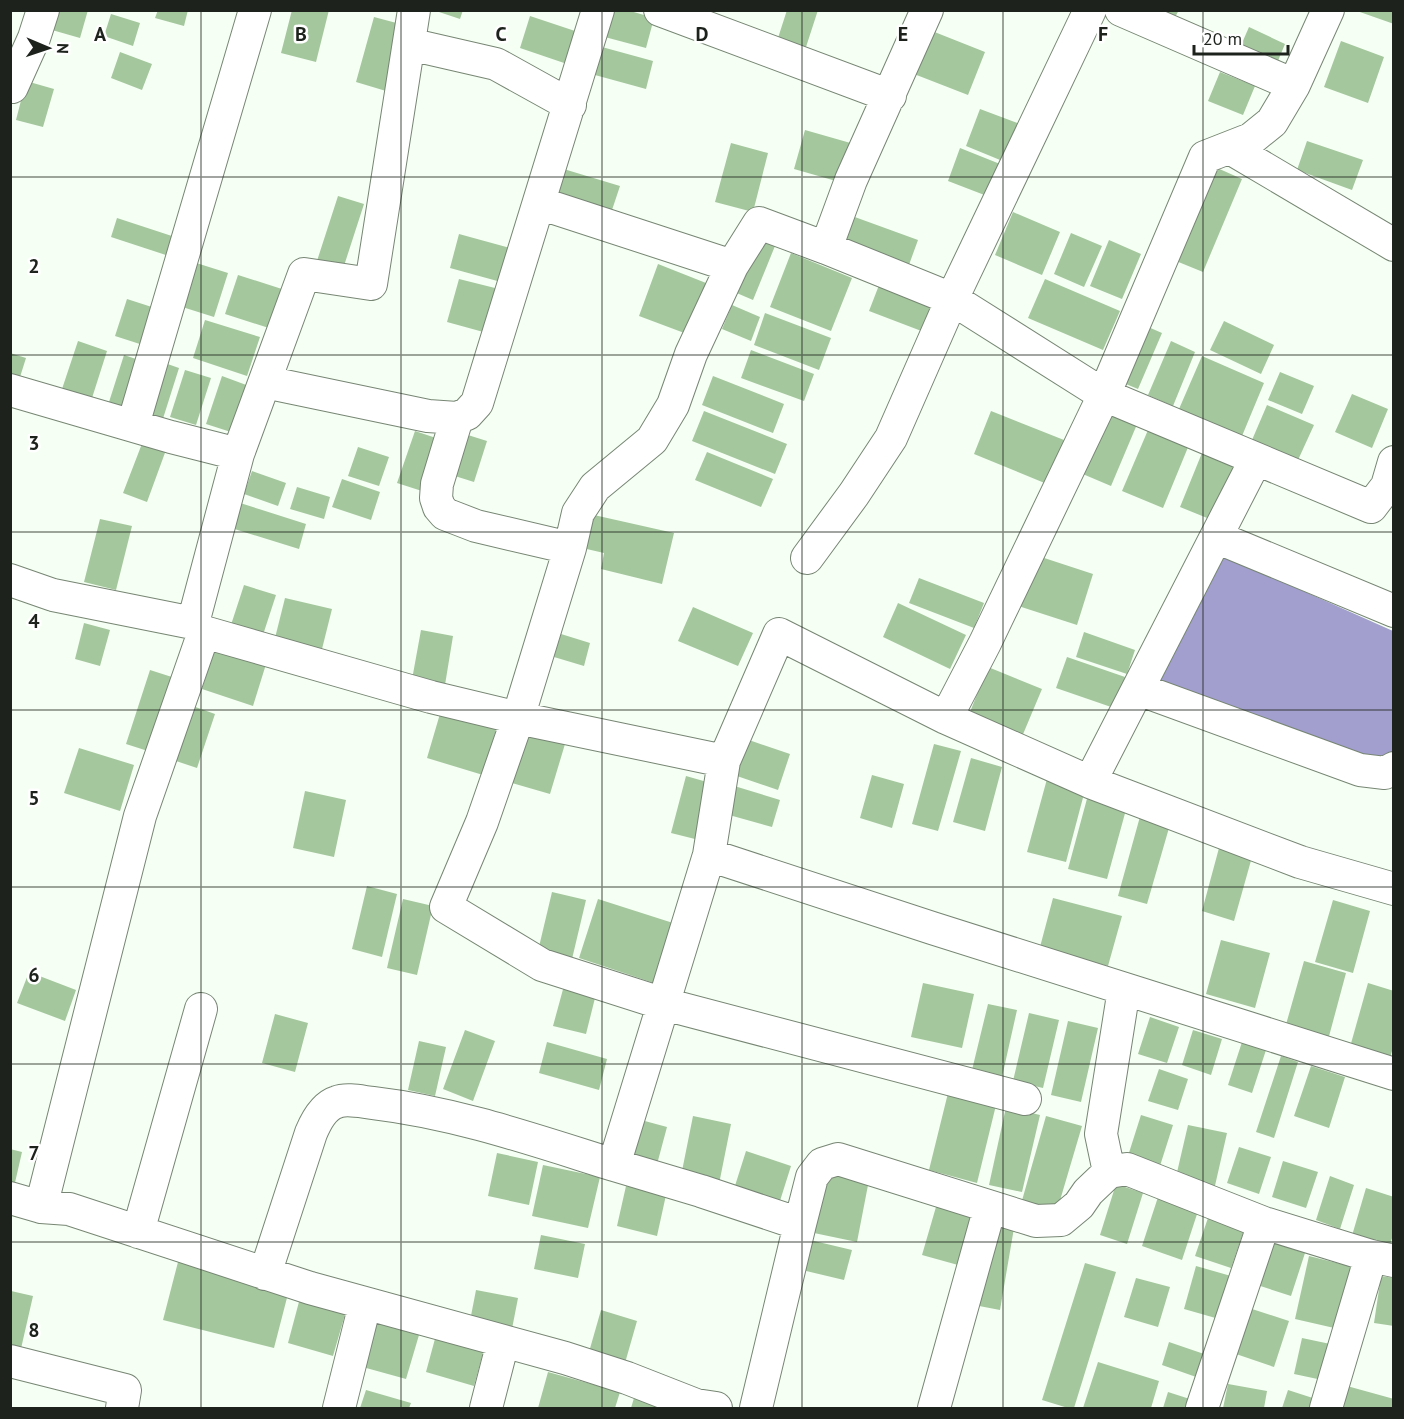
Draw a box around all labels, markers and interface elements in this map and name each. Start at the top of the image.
north arrow [18,18,78,78]
scale bar [1194,18,1288,56]
text: A [94,21,107,47]
text: B [295,21,307,47]
text: C [495,21,507,47]
text: D [696,21,709,47]
text: E [898,21,908,47]
text: F [1098,21,1108,47]
text: 20 m [1203,27,1242,50]
text: N [53,43,73,54]
text: 2 [28,253,40,279]
text: 3 [28,430,40,456]
text: 4 [28,608,40,634]
text: 5 [28,785,40,811]
text: 6 [28,962,40,988]
text: 7 [28,1140,40,1166]
text: 8 [28,1317,40,1343]

